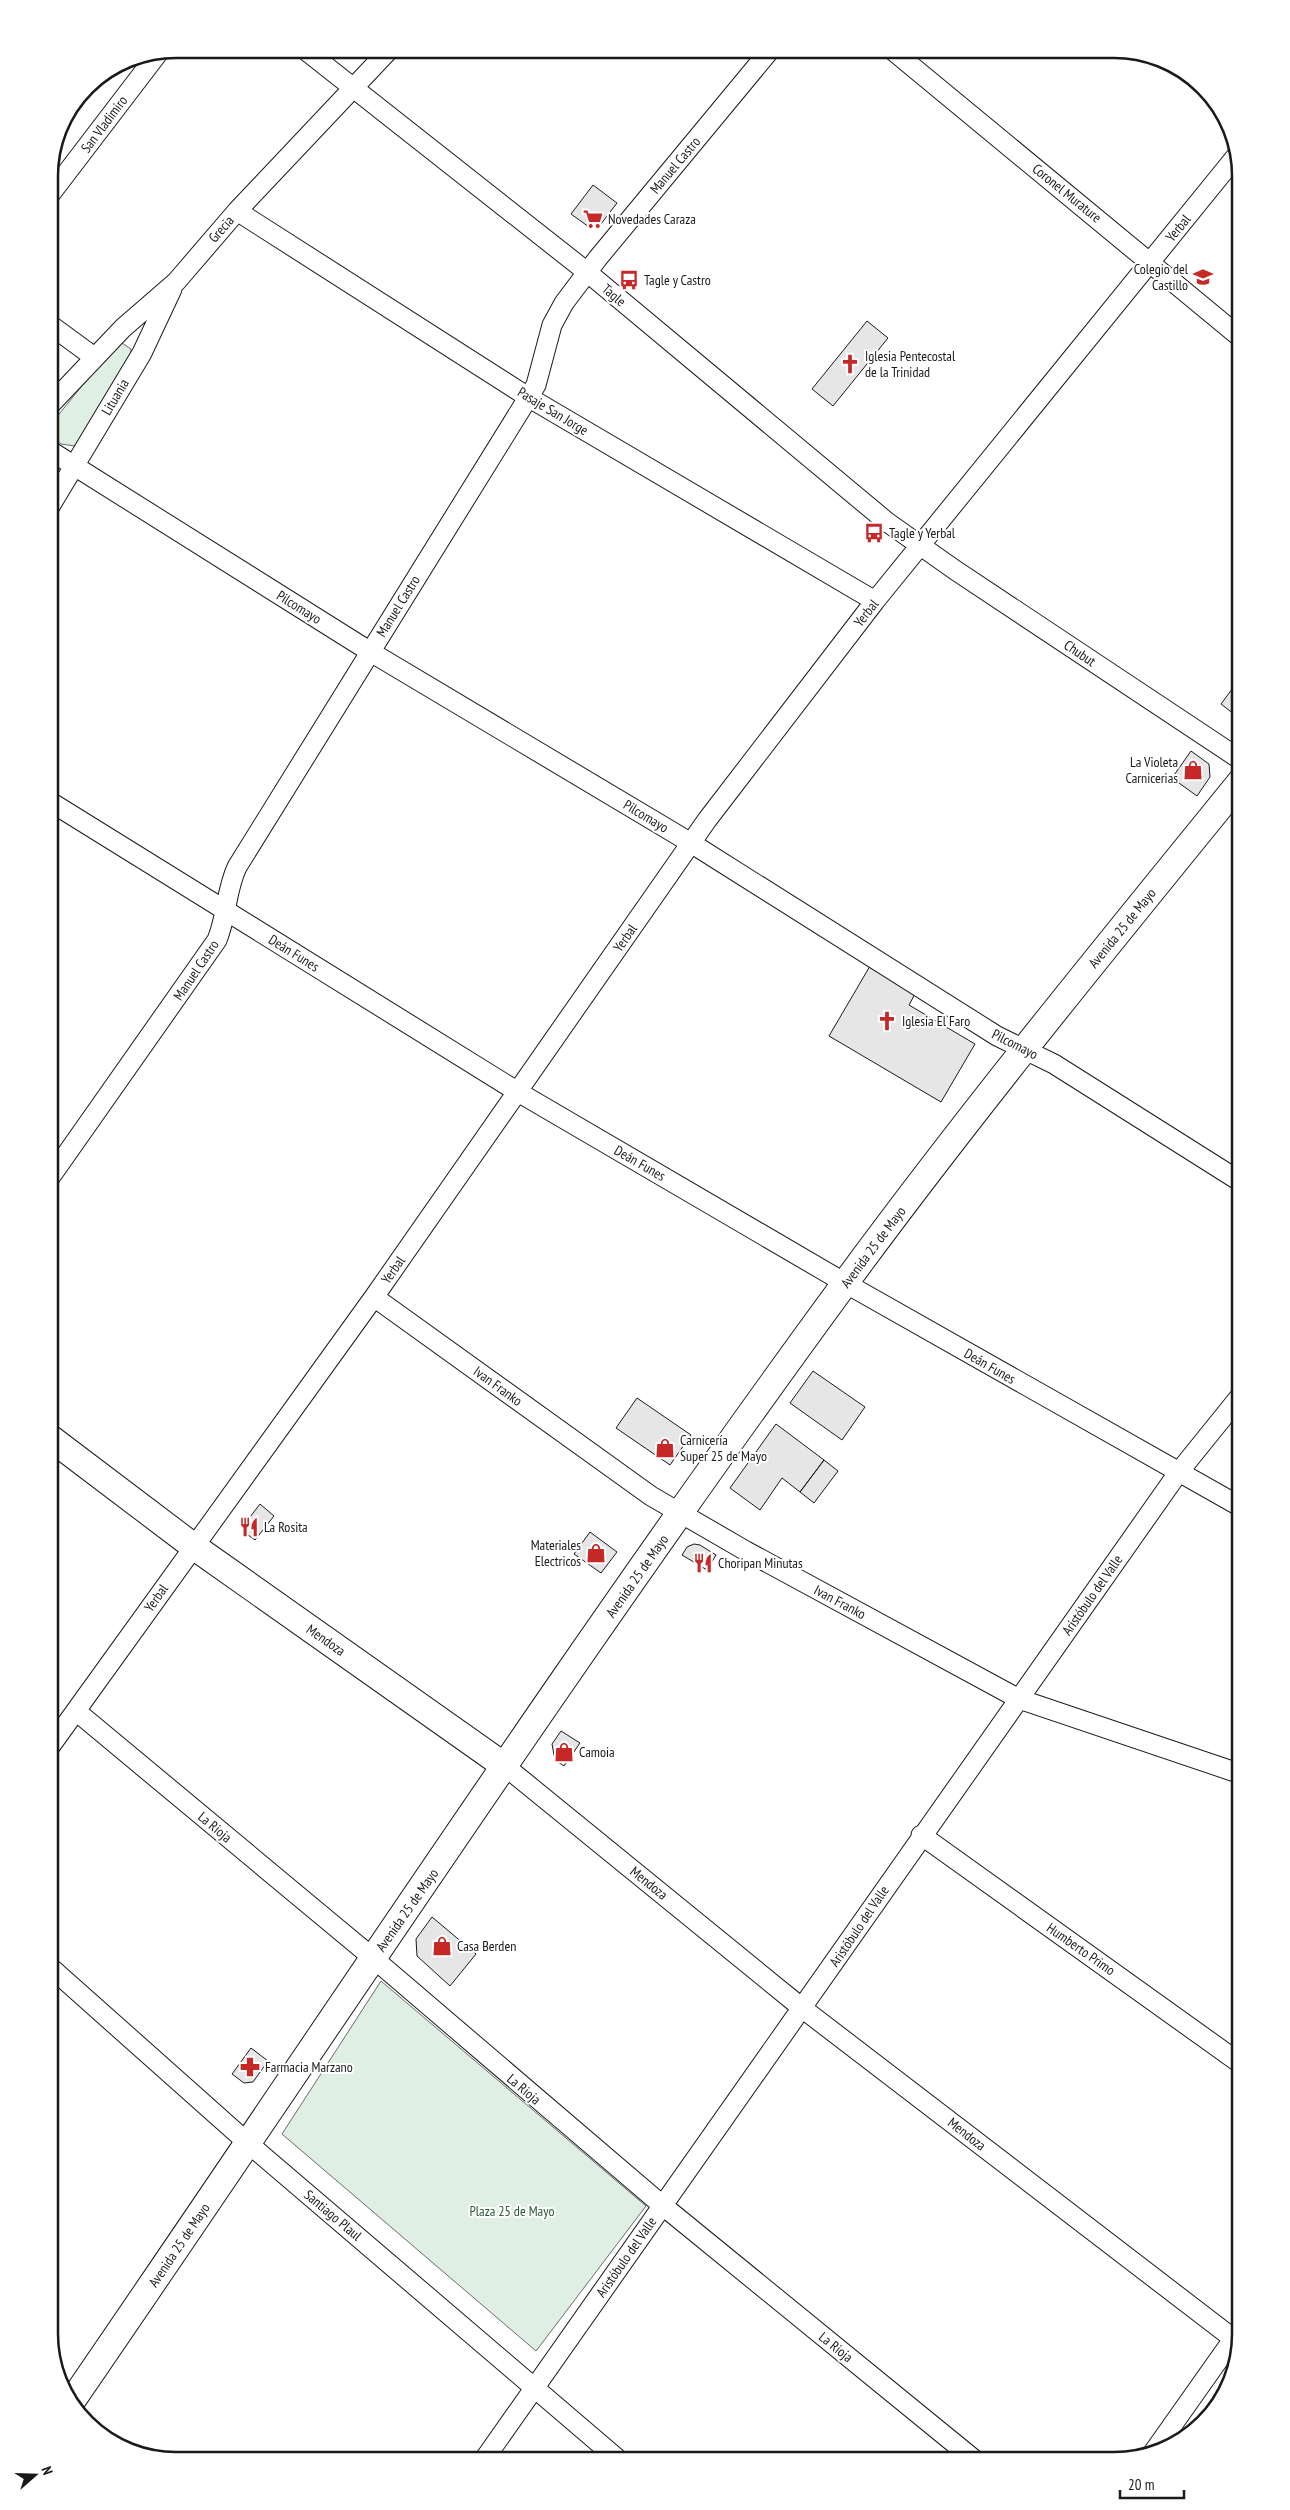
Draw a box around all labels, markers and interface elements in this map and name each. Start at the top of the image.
street label: San Vladimiro [77,92,131,156]
street label: Manuel Castro [646,133,704,197]
street label: Coronel Murature [1029,160,1106,227]
supermarket icon: Novedades Caraza [582,208,604,230]
place label: Novedades Caraza [608,210,696,228]
street label: Yerbal [1162,210,1195,245]
street label: Grecia [204,212,238,246]
place label: Colegio del Castillo [1134,260,1189,294]
school or university icon: Colegio del Castillo [1192,266,1214,288]
bus stop icon: Tagle y Castro [618,269,640,291]
place label: Tagle y Castro [644,271,711,289]
street label: Tagle [598,280,630,310]
place label: Iglesia Pentecostal de la Trinidad [865,347,956,381]
church icon: Iglesia Pentecostal de la Trinidad [839,353,861,375]
street label: Lituania [97,376,133,418]
street label: Pasaje San Jorge [514,383,592,439]
bus stop icon: Tagle y Yerbal [863,522,885,544]
place label: Tagle y Yerbal [889,524,956,542]
street label: Manuel Castro [372,572,424,640]
street label: Pilcomayo [273,586,325,628]
street label: Yerbal [850,595,883,630]
street label: Chubut [1061,636,1100,670]
place label: La Violeta Carnicerias [1125,753,1178,787]
shop icon: La Violeta Carnicerias [1182,759,1204,781]
street label: Pilcomayo [620,796,672,836]
street label: Avenida 25 de Mayo [1084,884,1160,972]
street label: Yerbal [609,920,641,955]
street label: Deán Funes [265,930,323,976]
street label: Manuel Castro [169,936,223,1004]
church icon: Iglesia El Faro [876,1010,898,1032]
place label: Iglesia El Faro [902,1012,970,1030]
street label: Pilcomayo [989,1025,1041,1063]
street label: Deán Funes [611,1141,669,1185]
street label: Avenida 25 de Mayo [836,1203,910,1291]
street label: Yerbal [377,1252,409,1287]
street label: Deán Funes [961,1344,1019,1388]
street label: Ivan Franko [470,1362,526,1410]
place label: Carnicería Super 25 de Mayo [680,1431,767,1465]
shop icon: Carnicería Super 25 de Mayo [654,1437,676,1459]
restaurant icon: La Rosita [238,1516,260,1538]
place label: La Rosita [264,1518,308,1536]
street label: Avenida 25 de Mayo [602,1531,672,1621]
place label: Materiales Electricos [531,1536,581,1570]
shop icon: Materiales Electricos [585,1542,607,1564]
street label: Aristóbulo del Valle [1058,1551,1126,1639]
restaurant icon: Choripan Minutas [692,1552,714,1574]
place label: Choripan Minutas [718,1554,803,1572]
street label: Yerbal [140,1580,172,1615]
street label: Ivan Franko [811,1581,869,1623]
street label: Mendoza [303,1620,349,1660]
shop icon: Camoia [553,1741,575,1763]
place label: Camoia [579,1743,615,1761]
street label: La Rioja [194,1808,236,1846]
street label: Mendoza [626,1862,672,1904]
street label: Avenida 25 de Mayo [372,1865,442,1955]
street label: Aristóbulo del Valle [825,1882,893,1970]
street label: Humberto Primo [1043,1919,1119,1979]
shop icon: Casa Berden [431,1935,453,1957]
place label: Casa Berden [457,1937,516,1955]
pharmacy icon: Farmacia Marzano [239,2056,261,2078]
place label: Farmacia Marzano [265,2058,353,2076]
street label: La Rioja [503,2070,545,2108]
street label: Mendoza [944,2114,990,2154]
street label: Santiago Plaul [300,2186,366,2245]
street label: Avenida 25 de Mayo [144,2200,214,2290]
park label: Plaza 25 de Mayo [470,2202,555,2220]
street label: Aristóbulo del Valle [592,2213,660,2301]
street label: La Rioja [815,2328,857,2366]
north arrow [10,2450,60,2500]
text: N [37,2464,57,2477]
scale bar [1120,2468,1184,2500]
text: 20 m [1128,2475,1154,2494]

